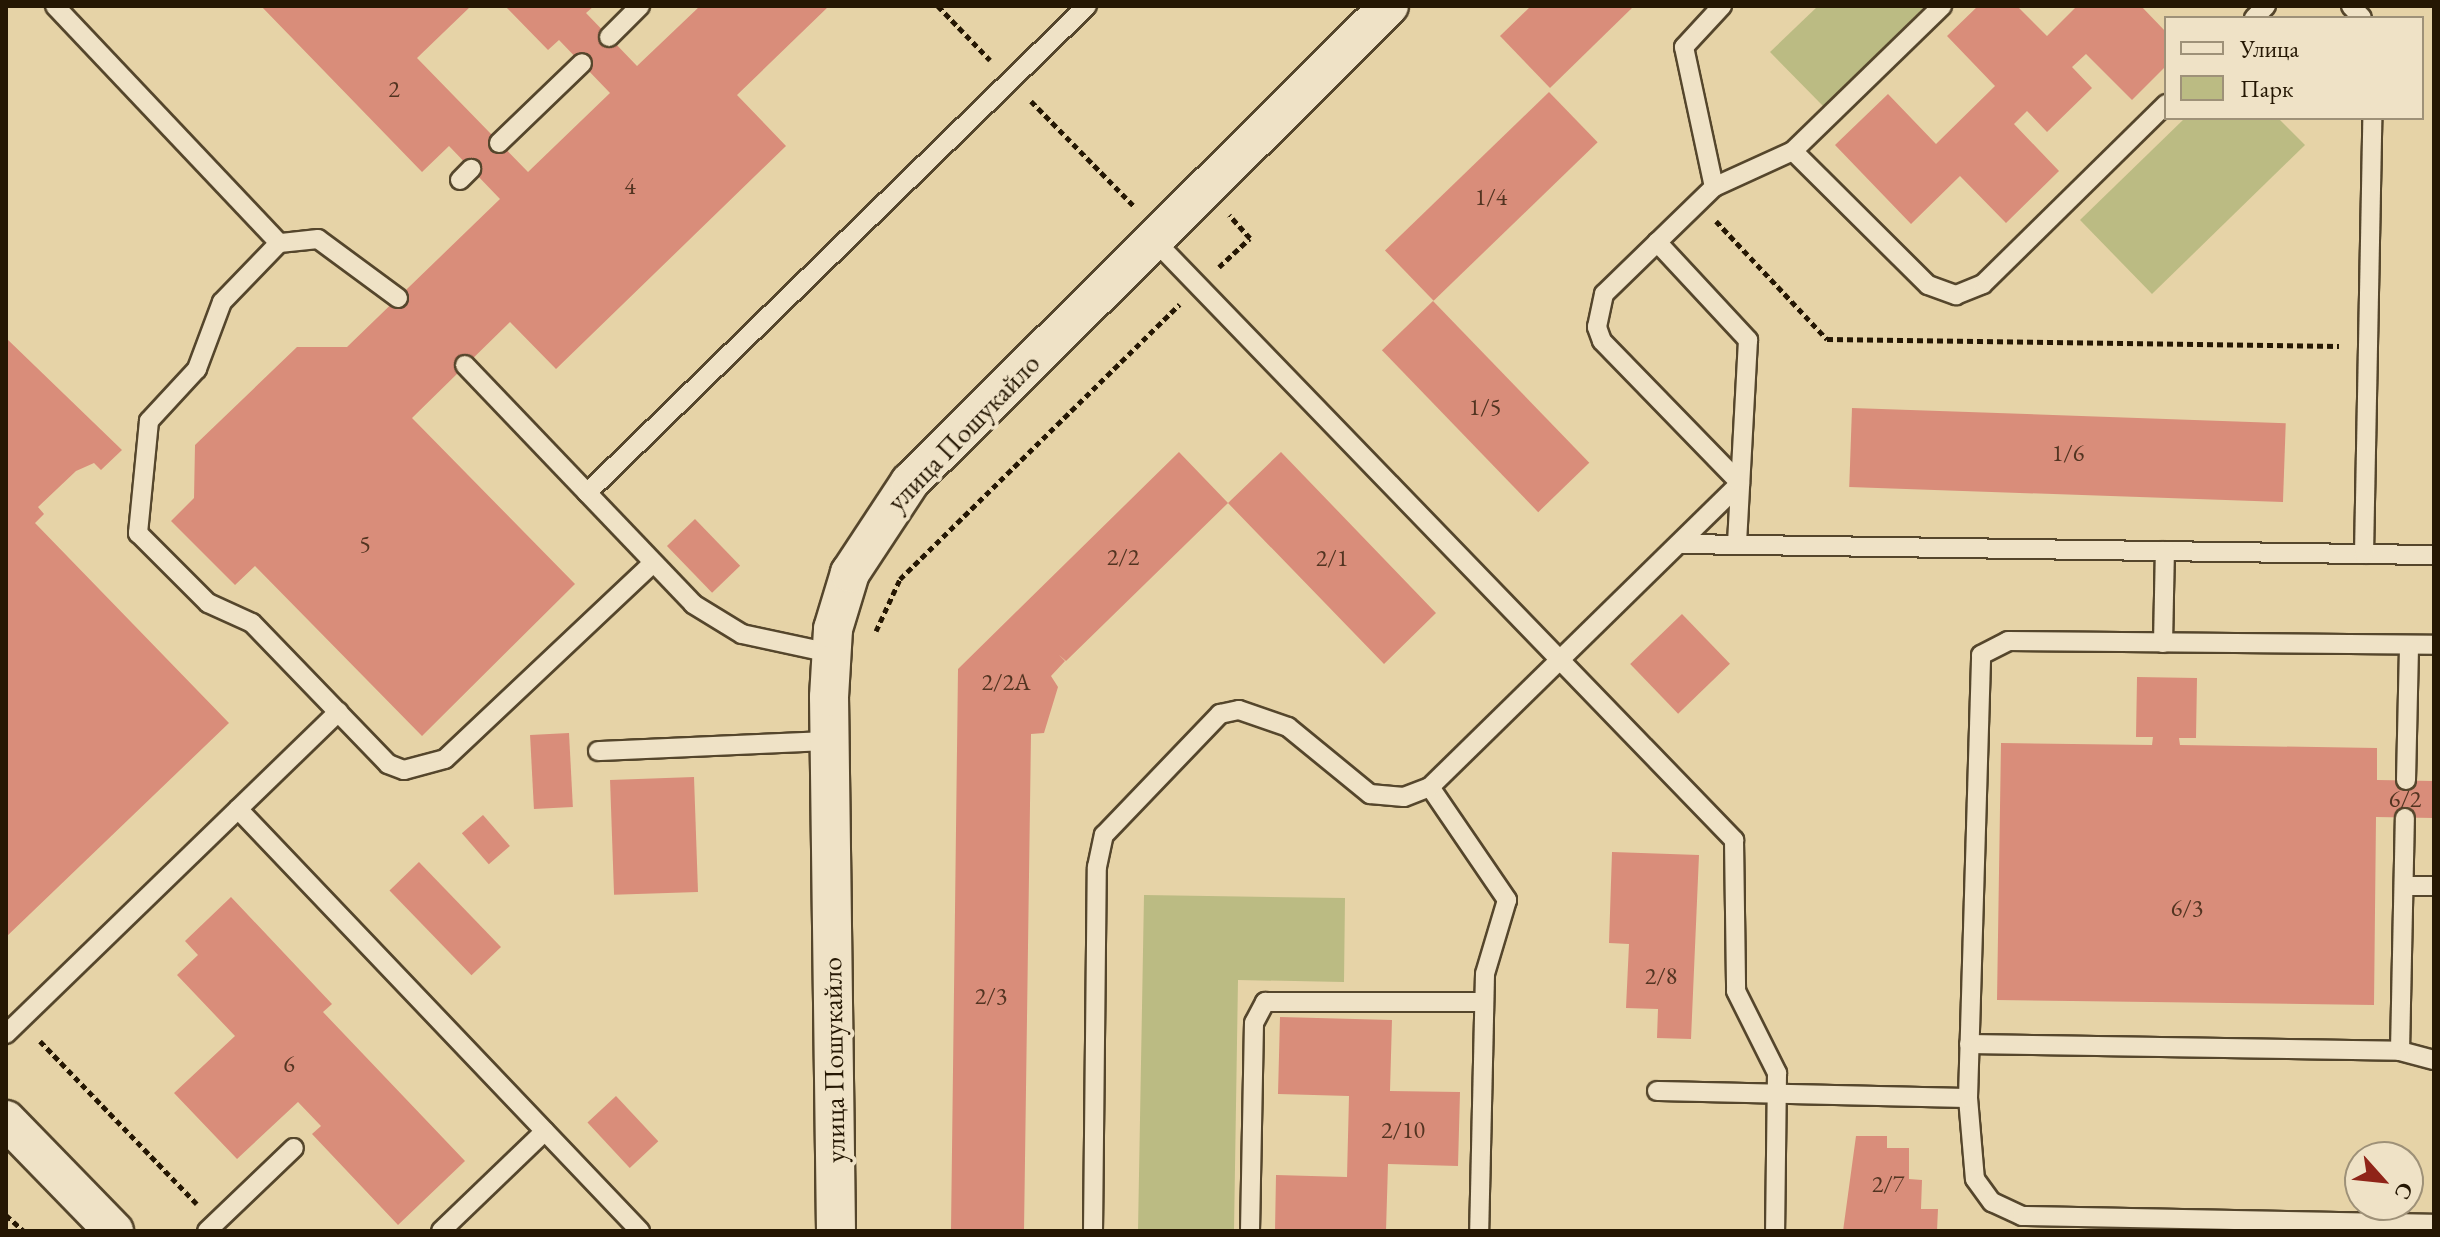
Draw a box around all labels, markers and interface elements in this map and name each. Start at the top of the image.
legend [2164,16,2424,120]
text: Улица [2240,33,2299,64]
text: Парк [2240,73,2293,104]
house number: 2 [388,75,400,103]
house number: 4 [624,172,636,200]
house number: 1/4 [1475,183,1507,211]
street label: улица Пошукайло [879,346,1047,518]
house number: 1/5 [1469,393,1501,421]
house number: 1/6 [2052,439,2084,467]
house number: 5 [359,530,371,558]
house number: 2/2 [1107,543,1139,571]
house number: 2/1 [1316,544,1348,572]
house number: 2/2А [981,668,1031,696]
house number: 6/2 [2389,785,2421,813]
house number: 6/3 [2171,894,2203,922]
street label: улица Пошукайло [814,957,852,1163]
house number: 2/8 [1645,962,1677,990]
house number: 2/3 [975,982,1007,1010]
house number: 6 [283,1050,295,1078]
house number: 2/10 [1381,1116,1425,1144]
north arrow [2344,1141,2424,1221]
house number: 2/7 [1872,1170,1904,1198]
text: С [2388,1178,2421,1205]

